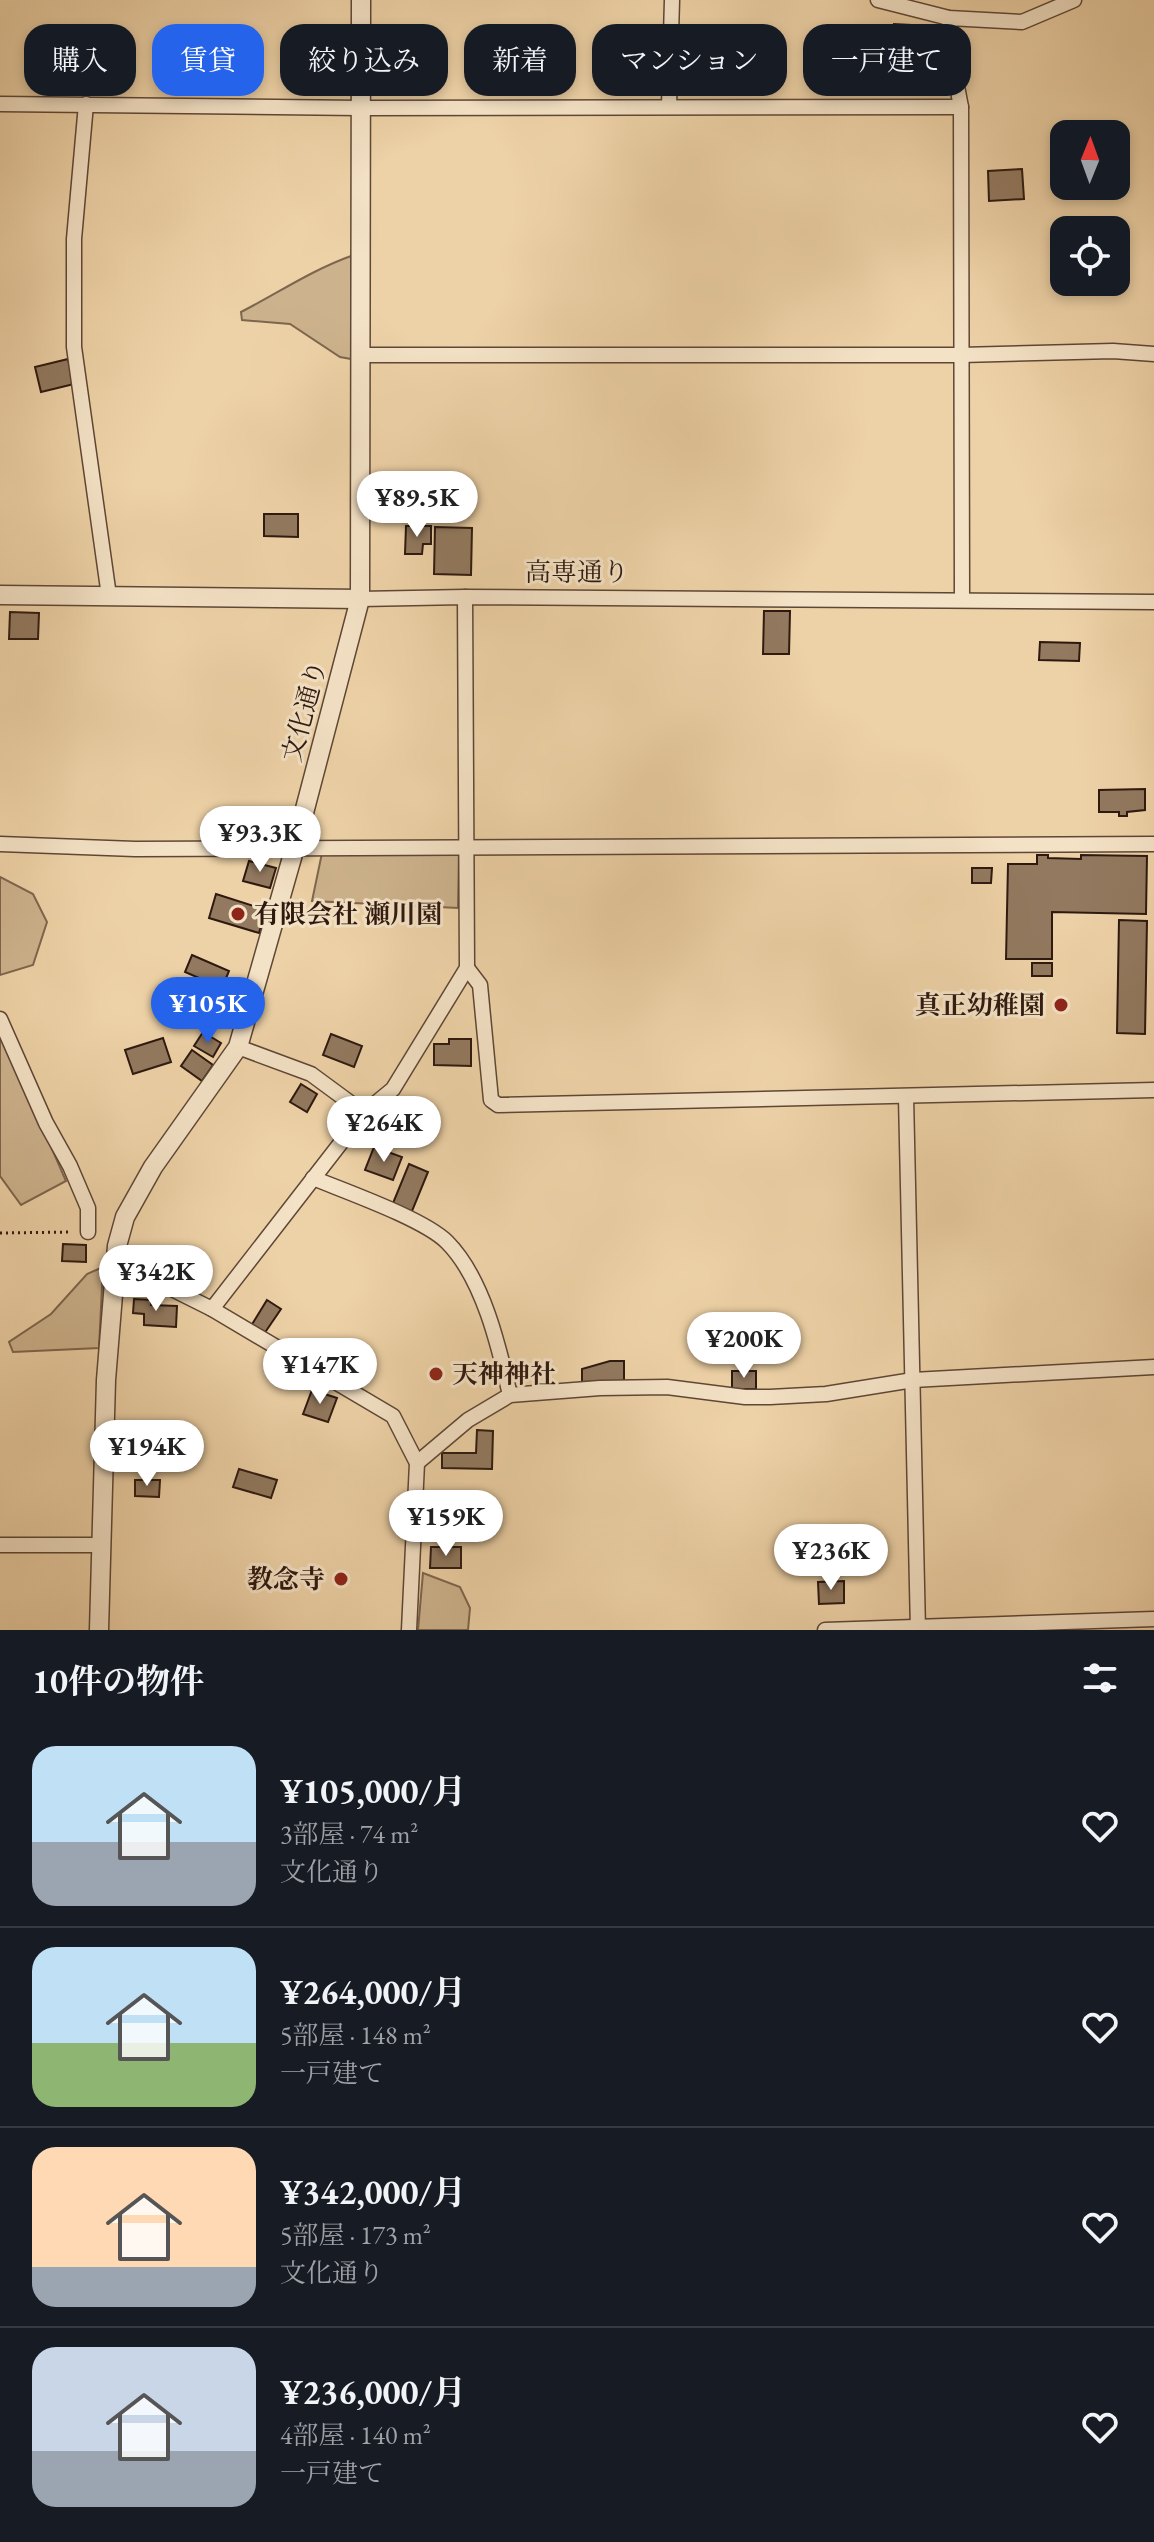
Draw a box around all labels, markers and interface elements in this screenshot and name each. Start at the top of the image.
chip: 購入 [24,24,136,96]
chip: 賃貸 [152,24,264,96]
chip: 絞り込み [280,24,448,96]
chip: 新着 [464,24,576,96]
chip: マンション [592,24,787,96]
chip: 一戸建て [803,24,971,96]
north arrow [1050,120,1130,200]
map controls [1050,120,1130,296]
button: locate [1050,216,1130,296]
pin: ¥89.5K [352,471,482,539]
text: ¥89.5K [375,480,459,514]
street label: 高専通り [525,555,629,589]
street label: 文化通り [274,656,334,766]
pin: ¥93.3K [195,806,325,874]
text: ¥93.3K [218,815,302,849]
place label: 有限会社 瀬川園 [254,897,442,931]
marker: 有限会社 瀬川園 [229,905,247,923]
pin: ¥105K [152,977,264,1045]
text: ¥105K [169,986,247,1020]
place label: 真正幼稚園 [915,988,1045,1022]
marker: 真正幼稚園 [1052,996,1070,1014]
pin: ¥264K [328,1096,440,1164]
text: ¥264K [345,1105,423,1139]
pin: ¥342K [100,1245,212,1313]
text: ¥342K [117,1254,195,1288]
pin: ¥200K [688,1312,800,1380]
text: ¥200K [705,1321,783,1355]
pin: ¥147K [264,1338,376,1406]
text: ¥147K [281,1347,359,1381]
place label: 天神神社 [452,1357,556,1391]
marker: 天神神社 [427,1365,445,1383]
pin: ¥194K [91,1420,203,1488]
text: ¥194K [108,1429,186,1463]
pin: ¥159K [390,1490,502,1558]
text: ¥159K [407,1499,485,1533]
pin: ¥236K [775,1524,887,1592]
text: ¥236K [792,1533,870,1567]
place label: 教念寺 [247,1562,325,1596]
marker: 教念寺 [332,1570,350,1588]
icon: filters [1078,1656,1122,1700]
text: 10件の物件 [32,1659,204,1703]
text: ¥105,000/月 [280,1769,466,1813]
icon: home [96,1778,192,1874]
icon: heart [1078,1804,1122,1848]
text: 3部屋 · 74 m² [280,1817,418,1851]
text: 文化通り [280,1855,384,1889]
text: ¥264,000/月 [280,1970,466,2014]
icon: home [96,1979,192,2075]
icon: heart [1078,2005,1122,2049]
text: 5部屋 · 148 m² [280,2018,431,2052]
text: 一戸建て [280,2056,384,2090]
text: ¥342,000/月 [280,2170,466,2214]
icon: home [96,2179,192,2275]
icon: heart [1078,2205,1122,2249]
text: 5部屋 · 173 m² [280,2218,431,2252]
text: 文化通り [280,2256,384,2290]
text: ¥236,000/月 [280,2370,466,2414]
icon: home [96,2379,192,2475]
icon: heart [1078,2405,1122,2449]
text: 4部屋 · 140 m² [280,2418,431,2452]
text: 一戸建て [280,2456,384,2490]

